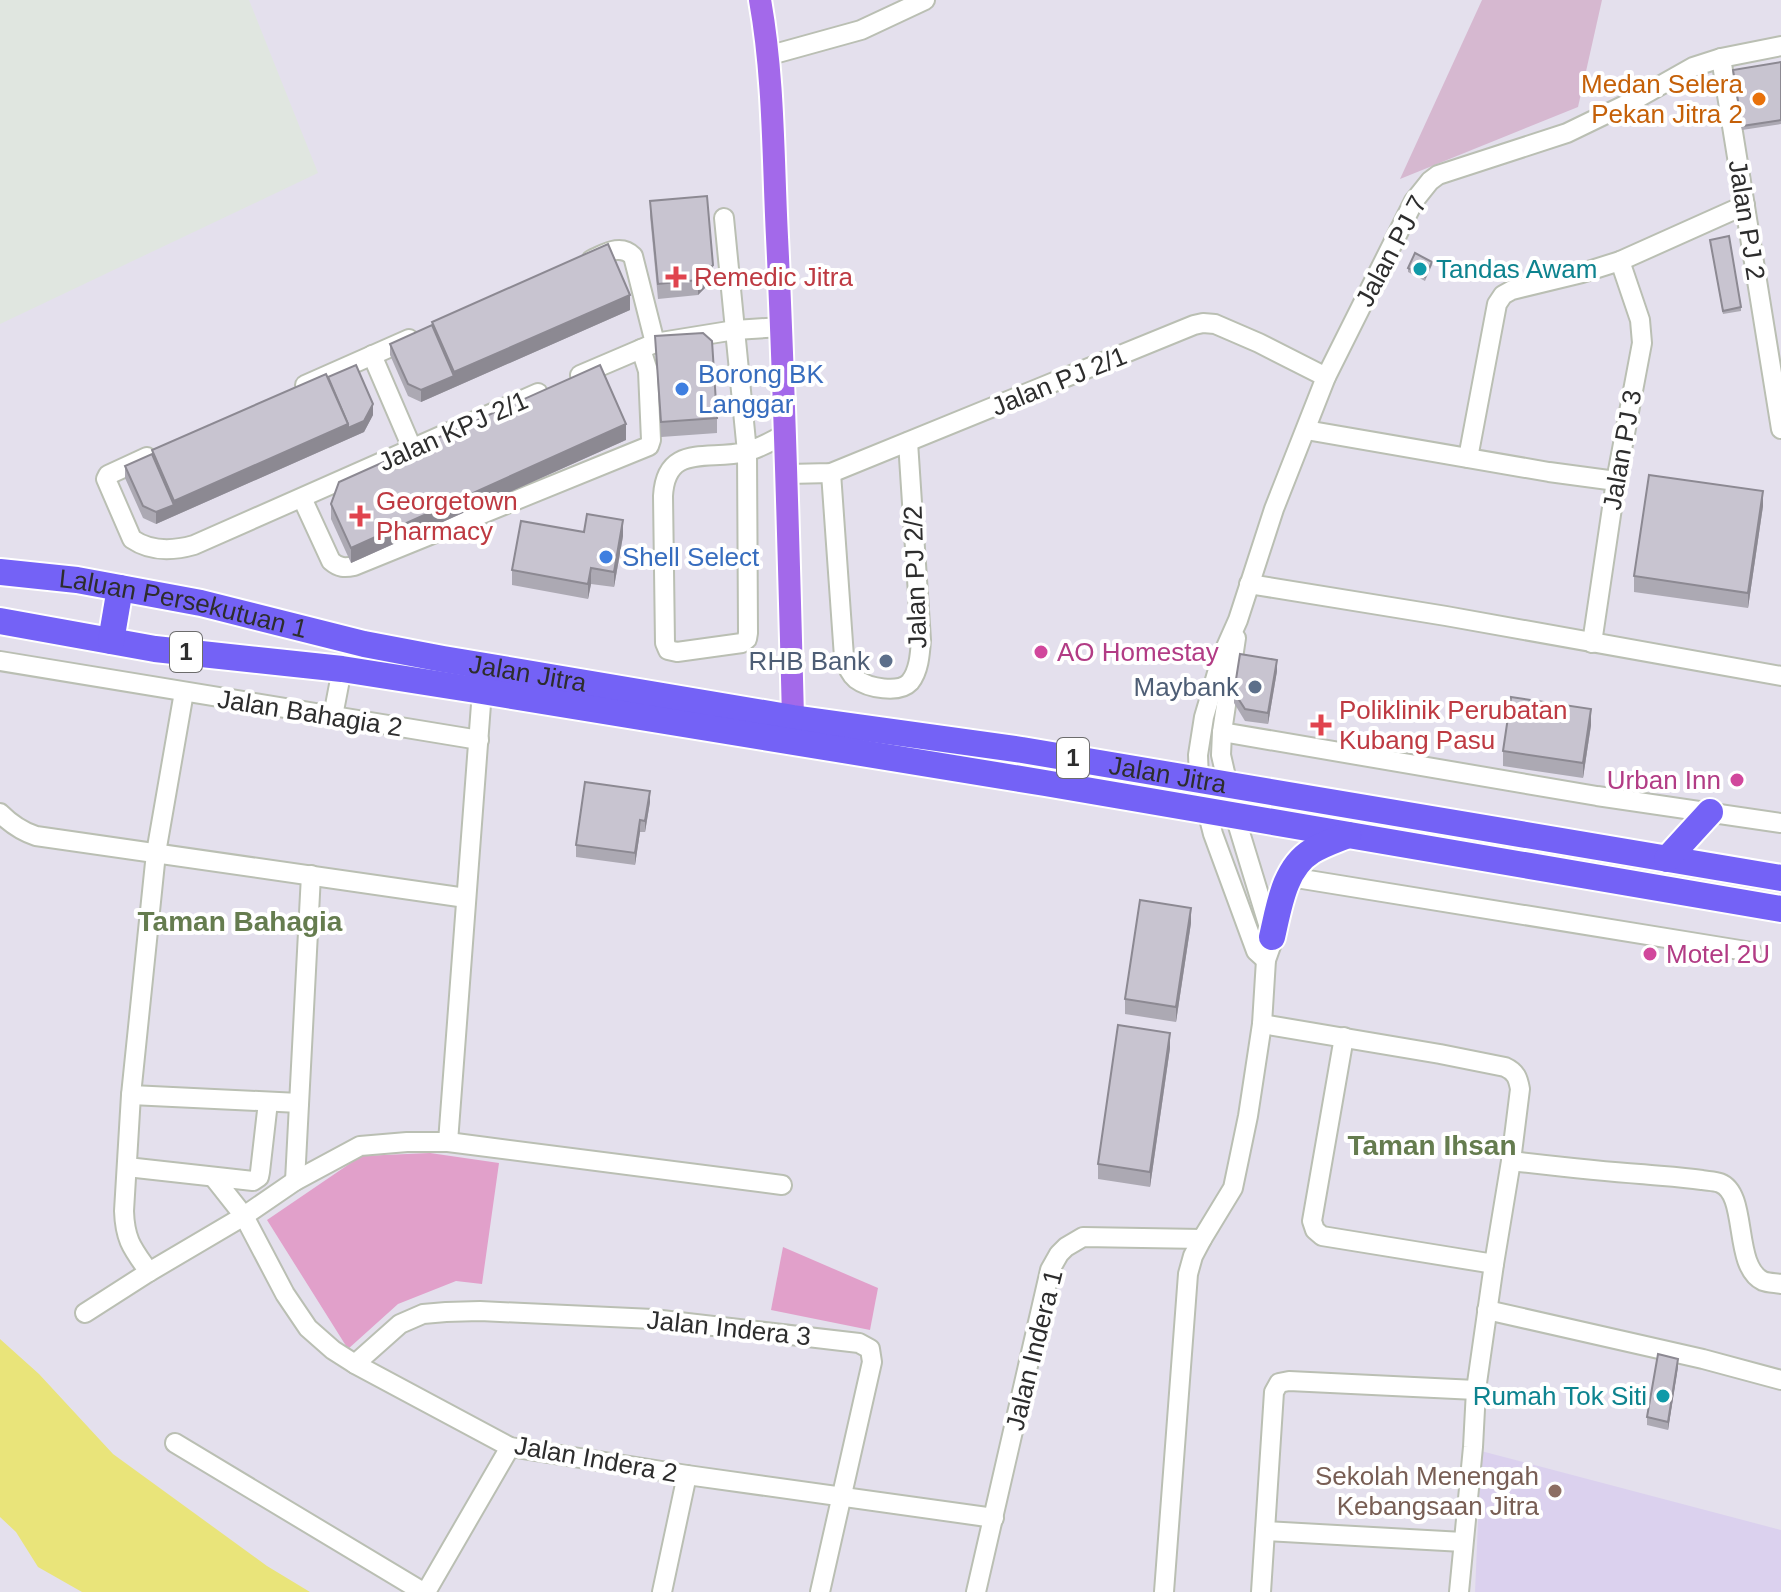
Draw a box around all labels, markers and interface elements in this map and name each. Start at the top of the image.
place label: Medan Selera Pekan Jitra 2 [1581,69,1744,129]
marker: Medan Selera Pekan Jitra 2 [1750,90,1768,108]
street label: Jalan PJ 2 [1723,158,1771,282]
street label: Jalan PJ 7 [1349,190,1433,312]
place label: Tandas Awam [1436,254,1597,284]
marker: Tandas Awam [1411,260,1429,278]
place label: Remedic Jitra [694,262,853,292]
marker: Remedic Jitra [665,266,687,288]
street label: Jalan PJ 2/1 [987,340,1131,422]
place label: Borong BK Langgar [698,359,824,419]
marker: Borong BK Langgar [673,380,691,398]
street label: Jalan KPJ 2/1 [374,385,532,477]
street label: Jalan PJ 3 [1597,388,1647,512]
place label: Georgetown Pharmacy [376,486,518,546]
street label: Jalan PJ 2/2 [898,505,932,649]
marker: Georgetown Pharmacy [351,507,369,525]
place label: Shell Select [622,542,760,572]
marker: Shell Select [597,548,615,566]
street label: Laluan Persekutuan 1 [58,563,310,644]
road number: 1 [170,632,202,672]
place label: AO Homestay [1057,637,1219,667]
marker: AO Homestay [1032,643,1050,661]
place label: RHB Bank [749,646,871,676]
street label: Jalan Jitra [467,649,589,698]
marker: RHB Bank [877,652,895,670]
place label: Maybank [1134,672,1240,702]
marker: Maybank [1246,678,1264,696]
street label: Jalan Bahagia 2 [216,684,404,742]
place label: Poliklinik Perubatan Kubang Pasu [1339,695,1567,755]
marker: Poliklinik Perubatan Kubang Pasu [1310,714,1332,736]
road number: 1 [1057,738,1089,778]
street label: Jalan Jitra [1107,750,1229,799]
place label: Urban Inn [1607,765,1721,795]
marker: Urban Inn [1728,771,1746,789]
district label: Taman Bahagia [138,906,343,937]
place label: Motel 2U [1666,939,1770,969]
marker: Motel 2U [1641,945,1659,963]
district label: Taman Ihsan [1347,1130,1517,1161]
street label: Jalan Indera 1 [1000,1266,1068,1434]
street label: Jalan Indera 3 [645,1304,813,1352]
place label: Rumah Tok Siti [1473,1381,1647,1411]
marker: Rumah Tok Siti [1654,1387,1672,1405]
street label: Jalan Indera 2 [512,1430,680,1488]
place label: Sekolah Menengah Kebangsaan Jitra [1315,1461,1540,1521]
marker: Sekolah Menengah Kebangsaan Jitra [1546,1482,1564,1500]

